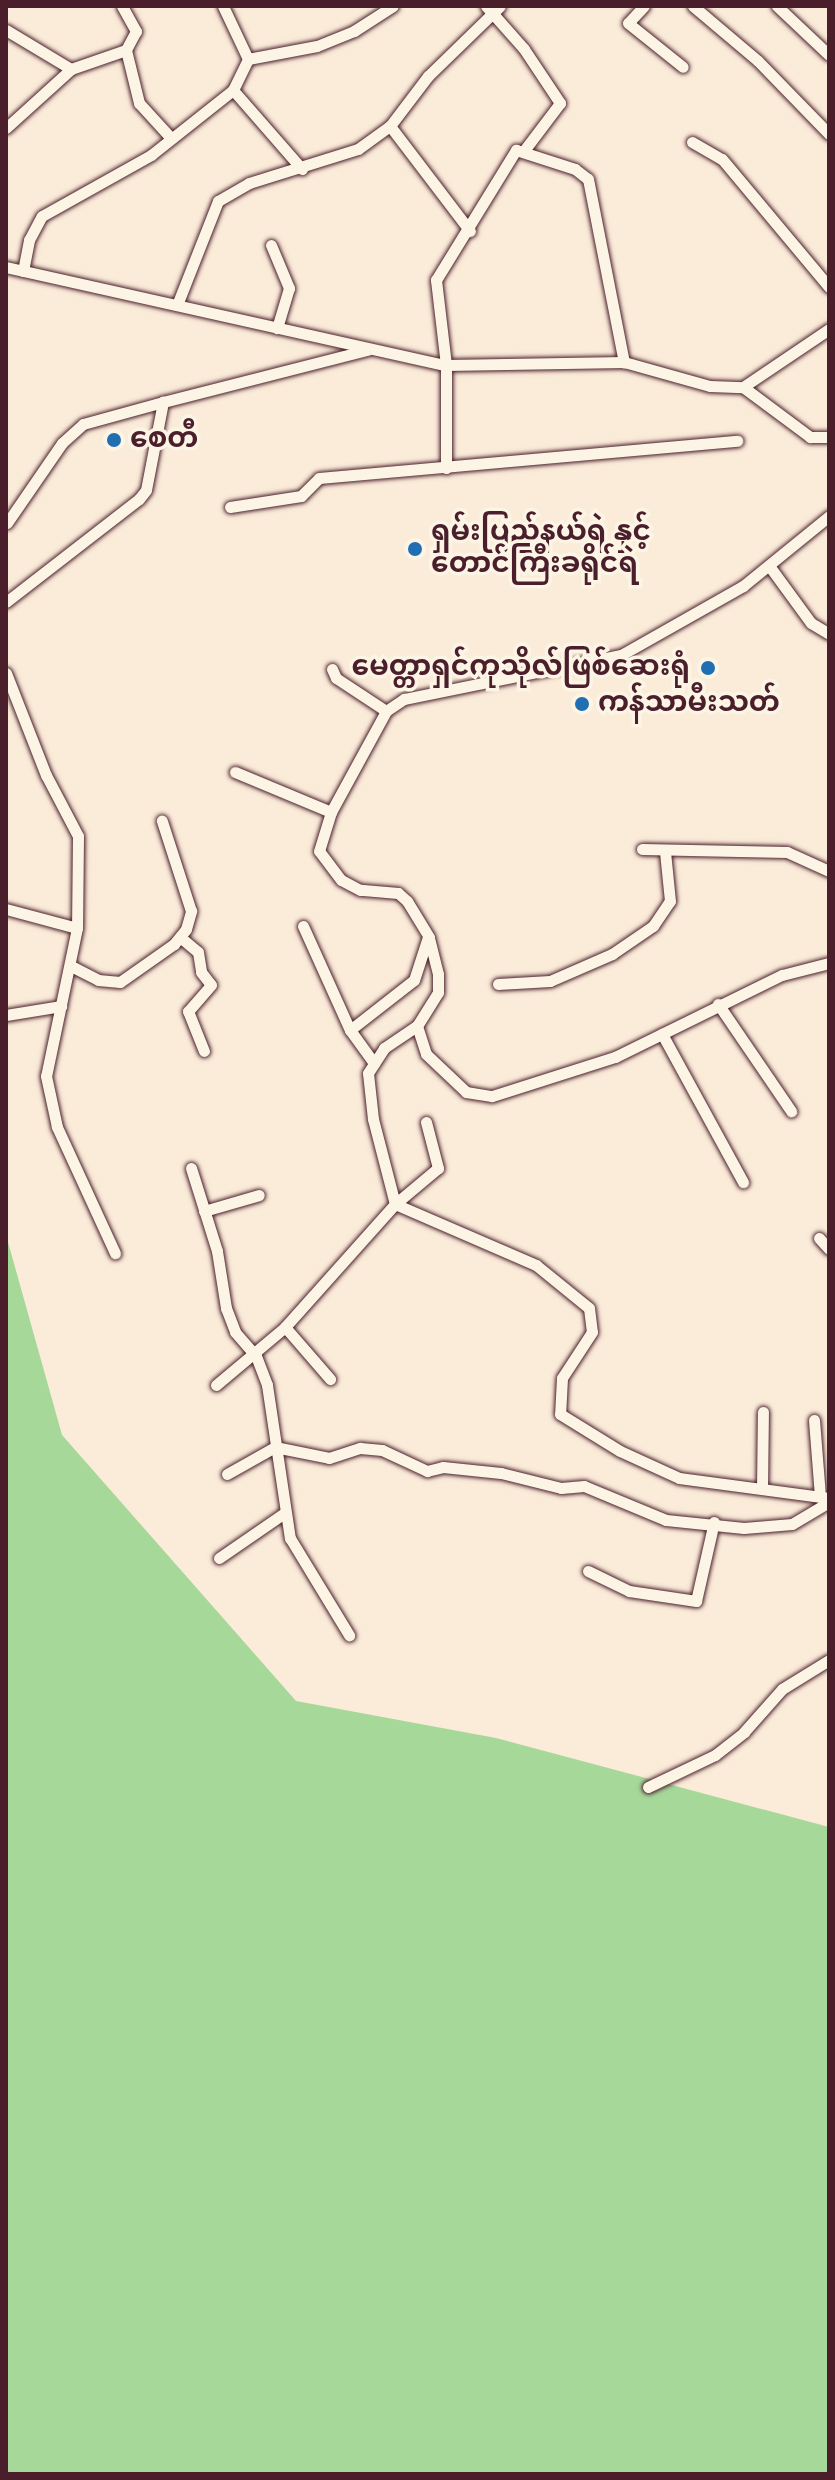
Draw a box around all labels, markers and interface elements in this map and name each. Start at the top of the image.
place label: စေတီ [130,423,198,457]
marker: စေတီ [105,431,123,449]
place label: ရှမ်းပြည်နယ်ရဲ နှင့် တောင်ကြီးခရိုင်ရဲ [431,516,651,582]
marker: ရှမ်းပြည်နယ်ရဲ နှင့် တောင်ကြီးခရိုင်ရဲ [406,540,424,558]
place label: မေတ္တာရှင်ကုသိုလ်ဖြစ်ဆေးရုံ [351,651,690,685]
marker: မေတ္တာရှင်ကုသိုလ်ဖြစ်ဆေးရုံ [697,657,719,679]
place label: ကန်သာမီးသတ် [598,687,780,721]
marker: ကန်သာမီးသတ် [573,695,591,713]

